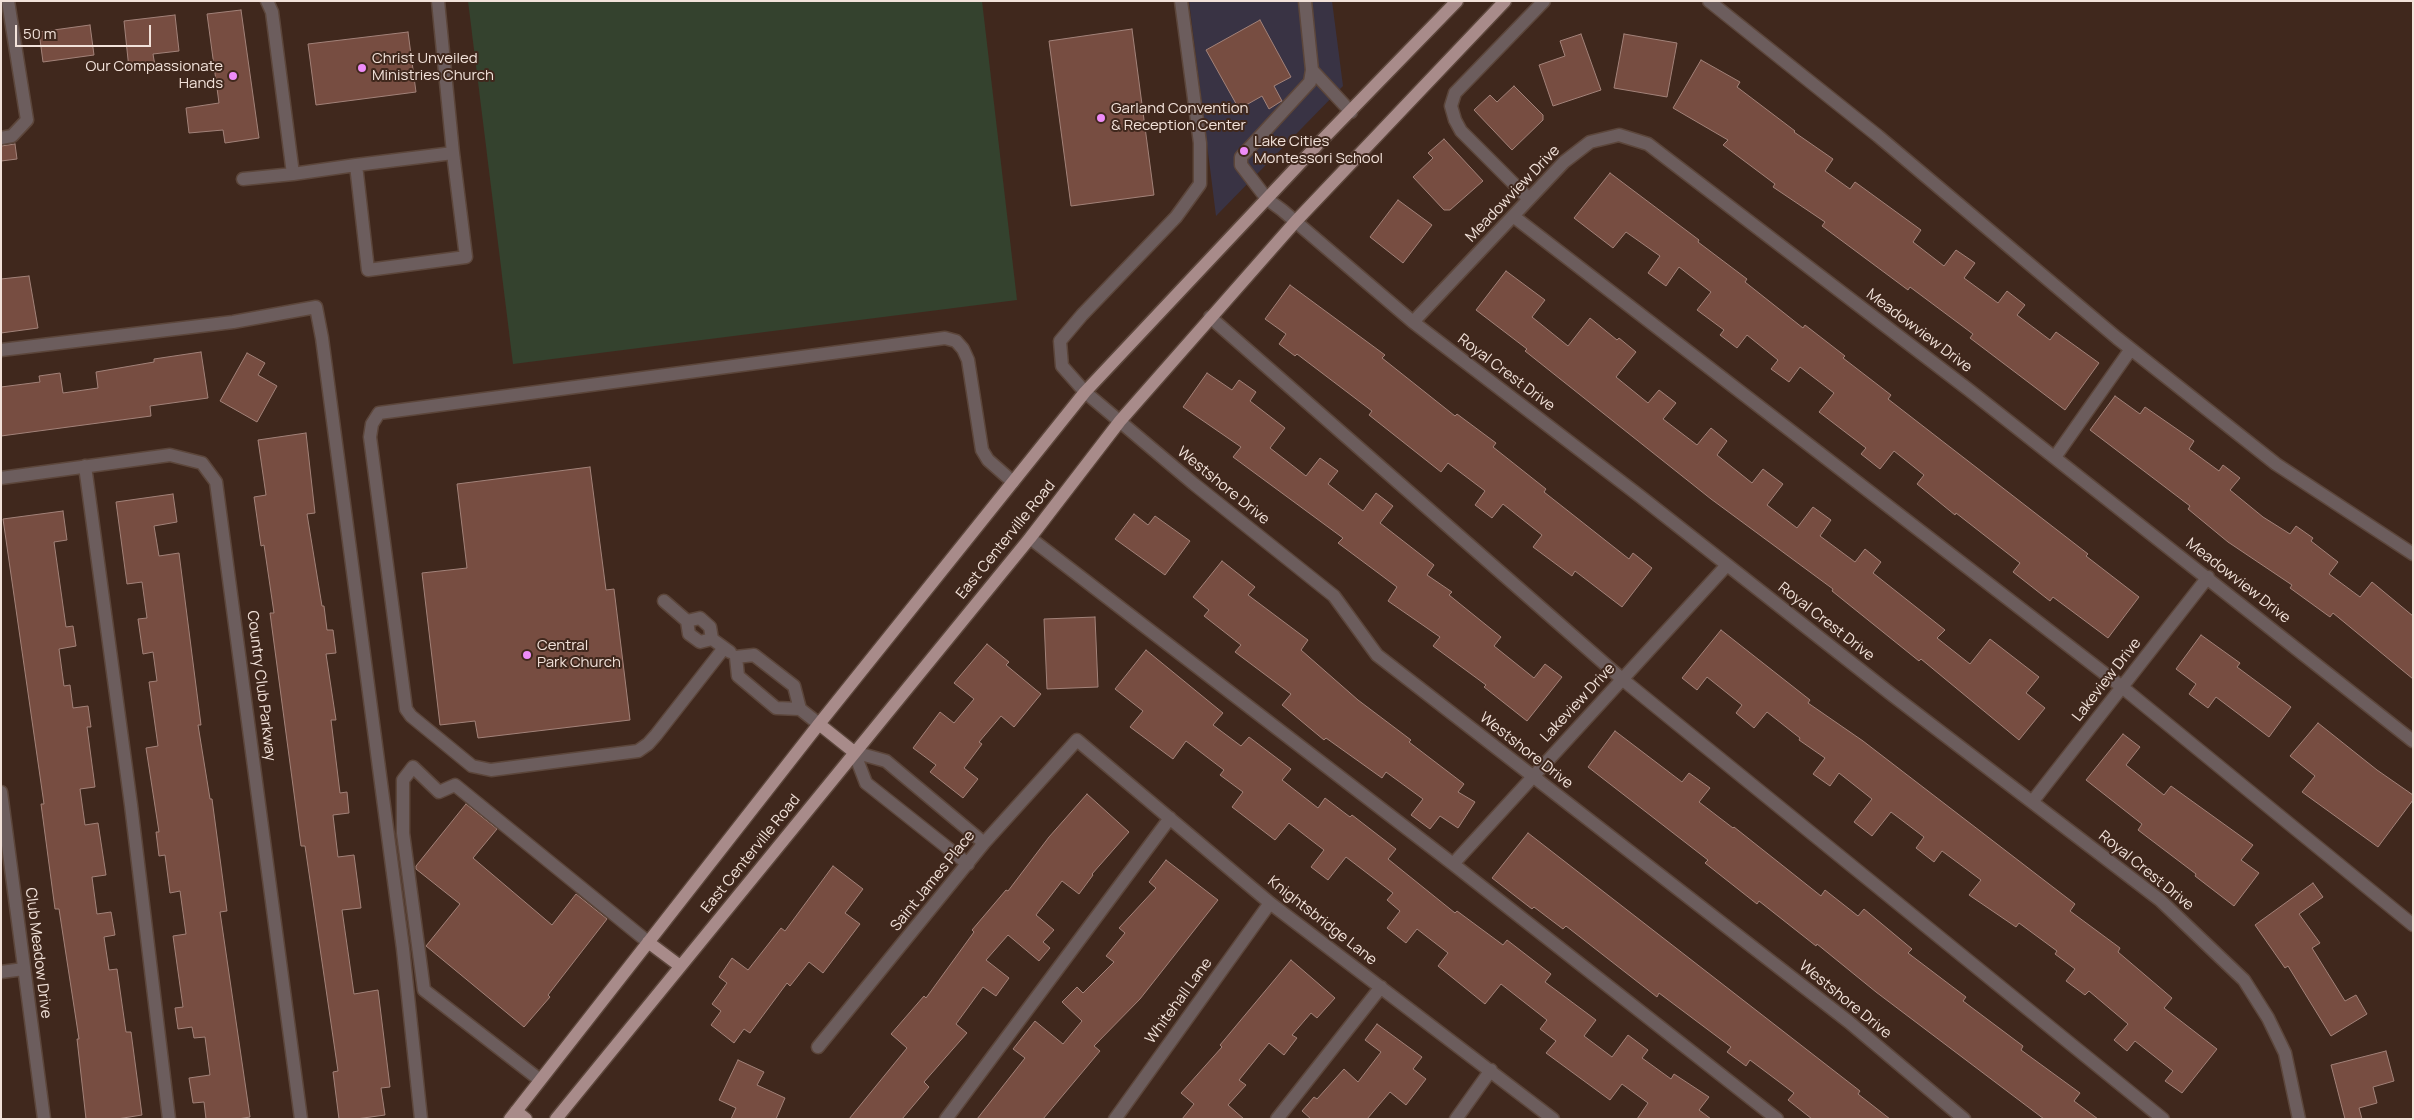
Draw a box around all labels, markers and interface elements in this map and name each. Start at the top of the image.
scale bar [18,15,154,47]
text: 50 m [23,23,57,44]
place label: Christ Unveiled Ministries Church [372,50,494,85]
place label: Our Compassionate Hands [85,58,223,93]
marker: Christ Unveiled Ministries Church [356,62,368,74]
marker: Our Compassionate Hands [227,70,239,82]
place label: Garland Convention & Reception Center [1111,100,1248,135]
marker: Garland Convention & Reception Center [1095,112,1107,124]
place label: Lake Cities Montessori School [1254,133,1383,168]
street label: Meadowview Drive [1462,142,1564,246]
marker: Lake Cities Montessori School [1238,145,1250,157]
street label: Meadowview Drive [1863,285,1975,377]
street label: Royal Crest Drive [1454,331,1558,415]
street label: Westshore Drive [1173,443,1273,529]
street label: East Centerville Road [953,477,1059,603]
street label: Meadowview Drive [2182,535,2294,627]
street label: Royal Crest Drive [1774,579,1878,665]
street label: Country Club Parkway [243,610,279,762]
street label: Lakeview Drive [2069,635,2145,725]
place label: Central Park Church [537,637,621,672]
marker: Central Park Church [521,649,533,661]
street label: Lakeview Drive [1537,660,1619,746]
street label: Westshore Drive [1476,709,1576,793]
street label: East Centerville Road [698,791,804,917]
street label: Saint James Place [887,827,979,935]
street label: Royal Crest Drive [2095,827,2197,915]
street label: Knightsbridge Lane [1264,873,1380,969]
street label: Club Meadow Drive [21,887,55,1019]
street label: Whitehall Lane [1142,955,1216,1047]
street label: Westshore Drive [1795,957,1895,1043]

